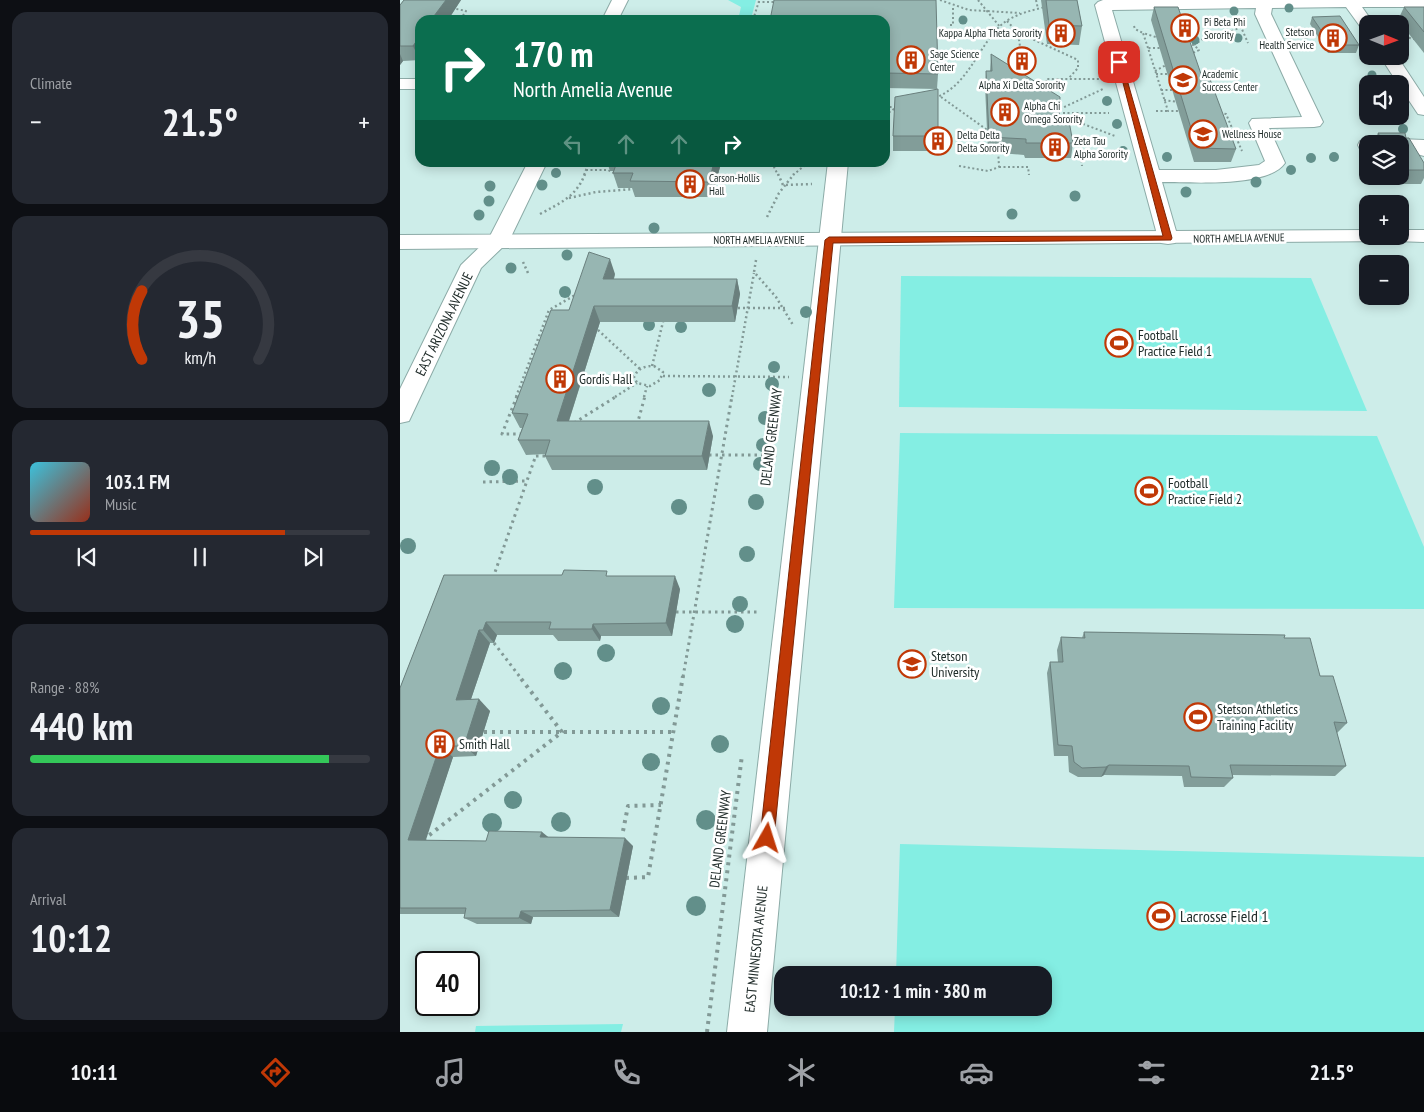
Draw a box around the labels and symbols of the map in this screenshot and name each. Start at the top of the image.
building icon: Pi Beta Phi Sorority [1170,13,1200,43]
place label: Pi Beta Phi Sorority [1204,15,1245,42]
north arrow [1359,15,1409,65]
building icon: Kappa Alpha Theta Sorority [1046,18,1076,48]
building icon: Stetson Health Service [1318,23,1348,53]
place label: Stetson Health Service [1259,25,1314,52]
place label: Kappa Alpha Theta Sorority [939,26,1043,40]
pin [1098,41,1140,83]
building icon: Sage Science Center [896,45,926,75]
building icon: Alpha Xi Delta Sorority [1007,46,1037,76]
place label: Sage Science Center [930,47,980,74]
school or university icon: Academic Success Center [1168,65,1198,95]
place label: Academic Success Center [1202,67,1258,94]
place label: Alpha Xi Delta Sorority [979,78,1066,92]
building icon: Alpha Chi Omega Sorority [990,97,1020,127]
place label: Alpha Chi Omega Sorority [1024,99,1084,126]
school or university icon: Wellness House [1188,119,1218,149]
building icon: Delta Delta Delta Sorority [923,126,953,156]
place label: Wellness House [1222,127,1282,141]
place label: Delta Delta Delta Sorority [957,128,1010,155]
building icon: Zeta Tau Alpha Sorority [1040,132,1070,162]
place label: Zeta Tau Alpha Sorority [1074,134,1129,161]
building icon: Carson-Hollis Hall [675,169,705,199]
place label: Carson-Hollis Hall [709,171,760,198]
street label: NORTH AMELIA AVENUE [1193,230,1285,246]
street label: NORTH AMELIA AVENUE [713,233,805,247]
street label: EAST ARIZONA AVENUE [411,269,477,379]
place label: Football Practice Field 1 [1138,326,1212,360]
sports icon: Football Practice Field 1 [1104,328,1134,358]
building icon: Gordis Hall [545,364,575,394]
place label: Gordis Hall [579,370,633,388]
street label: DELAND GREENWAY [756,387,786,487]
place label: Football Practice Field 2 [1168,474,1242,508]
sports icon: Football Practice Field 2 [1134,476,1164,506]
place label: Stetson University [931,647,980,681]
school or university icon: Stetson University [897,649,927,679]
place label: Stetson Athletics Training Facility [1217,700,1298,734]
sports icon: Stetson Athletics Training Facility [1183,702,1213,732]
building icon: Smith Hall [425,729,455,759]
place label: Smith Hall [459,735,510,753]
street label: DELAND GREENWAY [705,789,735,889]
position arrow [740,811,792,863]
street label: EAST MINNESOTA AVENUE [740,885,772,1013]
sports icon: Lacrosse Field 1 [1146,901,1176,931]
place label: Lacrosse Field 1 [1180,906,1269,926]
speed limit sign: 40 [415,951,480,1016]

